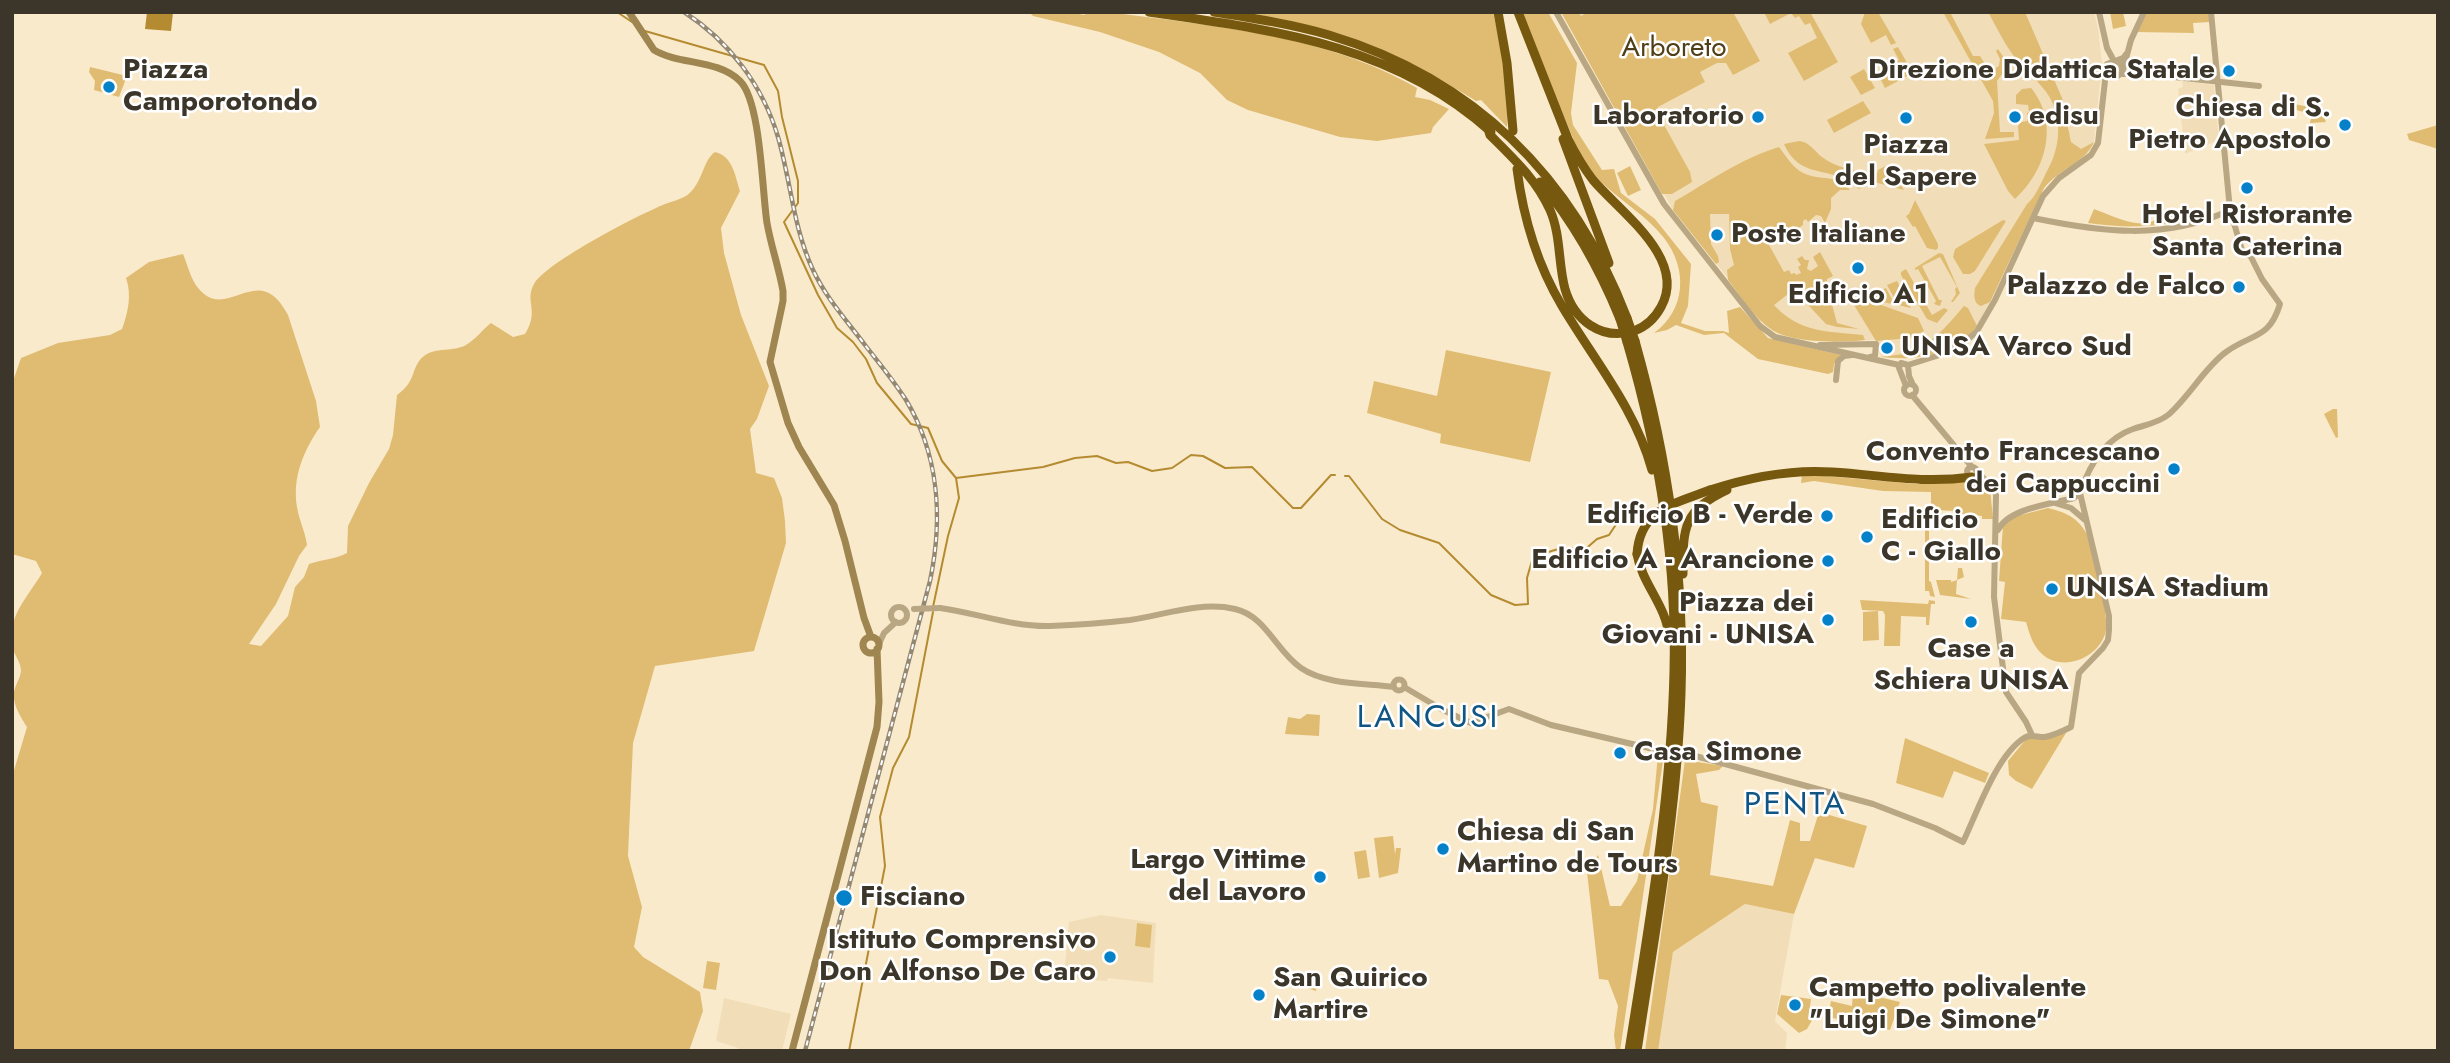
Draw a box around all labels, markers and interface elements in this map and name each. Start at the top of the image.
park label: Arboreto [1622,32,1726,66]
place label: Piazza Camporotondo [123,54,317,120]
place label: Direzione Didattica Statale [1868,54,2215,88]
marker: Direzione Didattica Statale [2221,63,2237,79]
marker: Piazza Camporotondo [101,79,117,95]
place label: Chiesa di S. Pietro Apostolo [2128,92,2331,158]
place label: Laboratorio [1593,100,1744,134]
place label: edisu [2029,100,2099,134]
marker: Laboratorio [1750,109,1766,125]
marker: edisu [2007,109,2023,125]
marker: Piazza del Sapere [1898,110,1914,126]
marker: Chiesa di S. Pietro Apostolo [2337,117,2353,133]
place label: Piazza del Sapere [1835,129,1977,195]
marker: Hotel Ristorante Santa Caterina [2239,180,2255,196]
place label: Hotel Ristorante Santa Caterina [2141,199,2353,265]
place label: Poste Italiane [1731,218,1906,252]
marker: Poste Italiane [1709,227,1725,243]
marker: Edificio A1 [1850,260,1866,276]
place label: Palazzo de Falco [2007,270,2225,304]
place label: Edificio A1 [1788,279,1928,313]
marker: Palazzo de Falco [2231,279,2247,295]
place label: UNISA Varco Sud [1901,331,2132,365]
marker: UNISA Varco Sud [1879,340,1895,356]
place label: Convento Francescano dei Cappuccini [1866,436,2160,502]
marker: Convento Francescano dei Cappuccini [2166,461,2182,477]
place label: Edificio B - Verde [1586,499,1813,533]
place label: Edificio C - Giallo [1881,504,2001,570]
marker: Edificio B - Verde [1819,508,1835,524]
marker: Edificio C - Giallo [1859,529,1875,545]
place label: Edificio A - Arancione [1531,544,1814,578]
marker: Edificio A - Arancione [1820,553,1836,569]
place label: UNISA Stadium [2066,572,2269,606]
marker: UNISA Stadium [2044,581,2060,597]
place label: Piazza dei Giovani - UNISA [1602,587,1814,653]
marker: Piazza dei Giovani - UNISA [1820,612,1836,628]
marker: Case a Schiera UNISA [1963,614,1979,630]
place label: Case a Schiera UNISA [1874,633,2068,699]
district label: LANCUSI [1358,700,1498,738]
place label: Casa Simone [1634,736,1802,770]
marker: Casa Simone [1612,745,1628,761]
district label: PENTA [1744,787,1846,825]
place label: Chiesa di San Martino de Tours [1457,816,1678,882]
marker: Chiesa di San Martino de Tours [1435,841,1451,857]
place label: Largo Vittime del Lavoro [1130,844,1306,910]
marker: Largo Vittime del Lavoro [1312,869,1328,885]
place label: Fisciano [860,881,965,915]
marker: Fisciano [834,888,854,908]
place label: Istituto Comprensivo Don Alfonso De Caro [819,924,1096,990]
marker: Istituto Comprensivo Don Alfonso De Caro [1102,949,1118,965]
place label: San Quirico Martire [1273,962,1428,1028]
place label: Campetto polivalente "Luigi De Simone" [1809,972,2086,1038]
marker: San Quirico Martire [1251,987,1267,1003]
marker: Campetto polivalente "Luigi De Simone" [1787,997,1803,1013]

